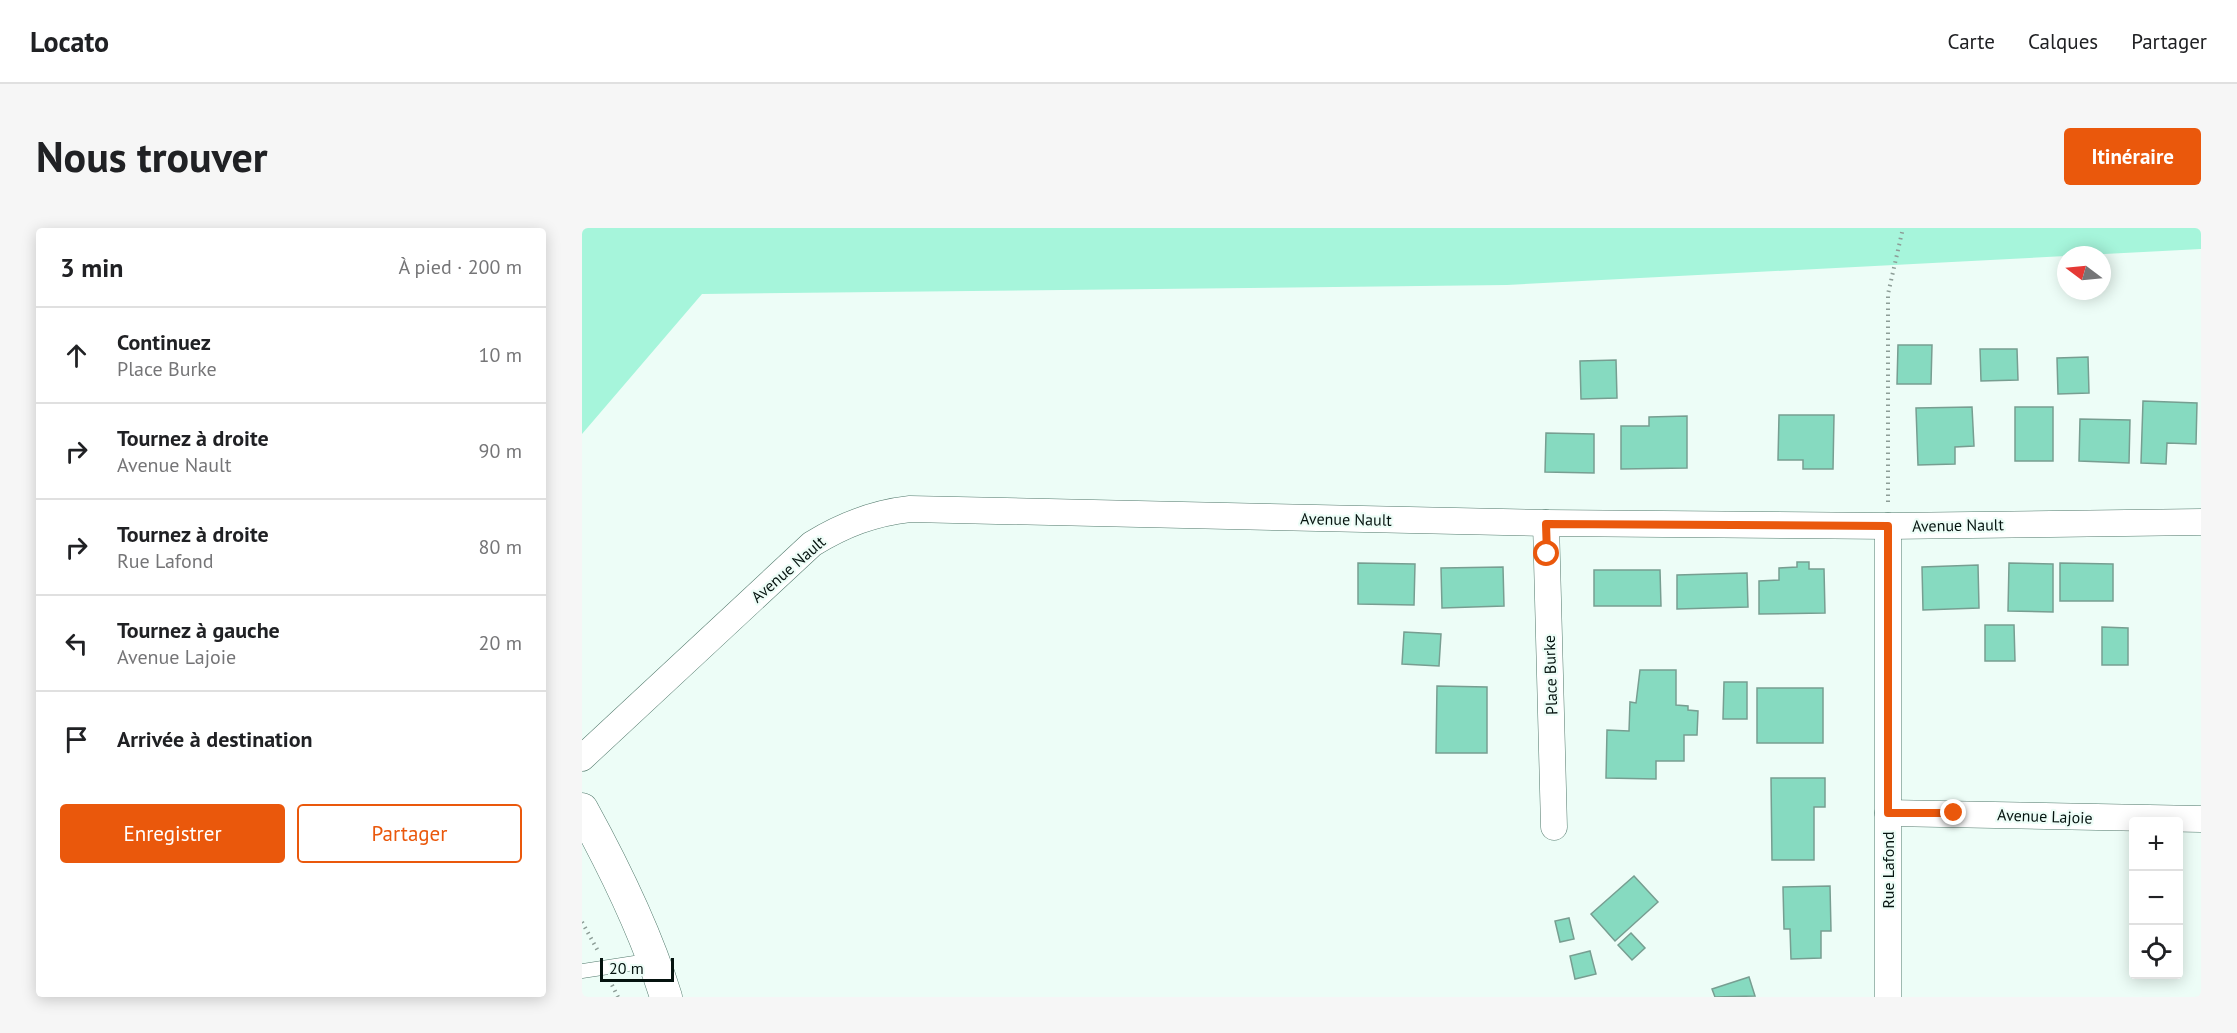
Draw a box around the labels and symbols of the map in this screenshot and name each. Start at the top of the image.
north arrow [2057,246,2111,300]
street label: Avenue Nault [1300,508,1393,530]
street label: Avenue Nault [1912,514,2005,536]
street label: Avenue Nault [747,531,830,607]
route start [1533,540,1559,566]
street label: Place Burke [1539,635,1561,715]
route end [1940,799,1966,825]
street label: Avenue Lajoie [1997,804,2093,828]
street label: Rue Lafond [1878,831,1898,909]
scale bar [600,955,674,982]

